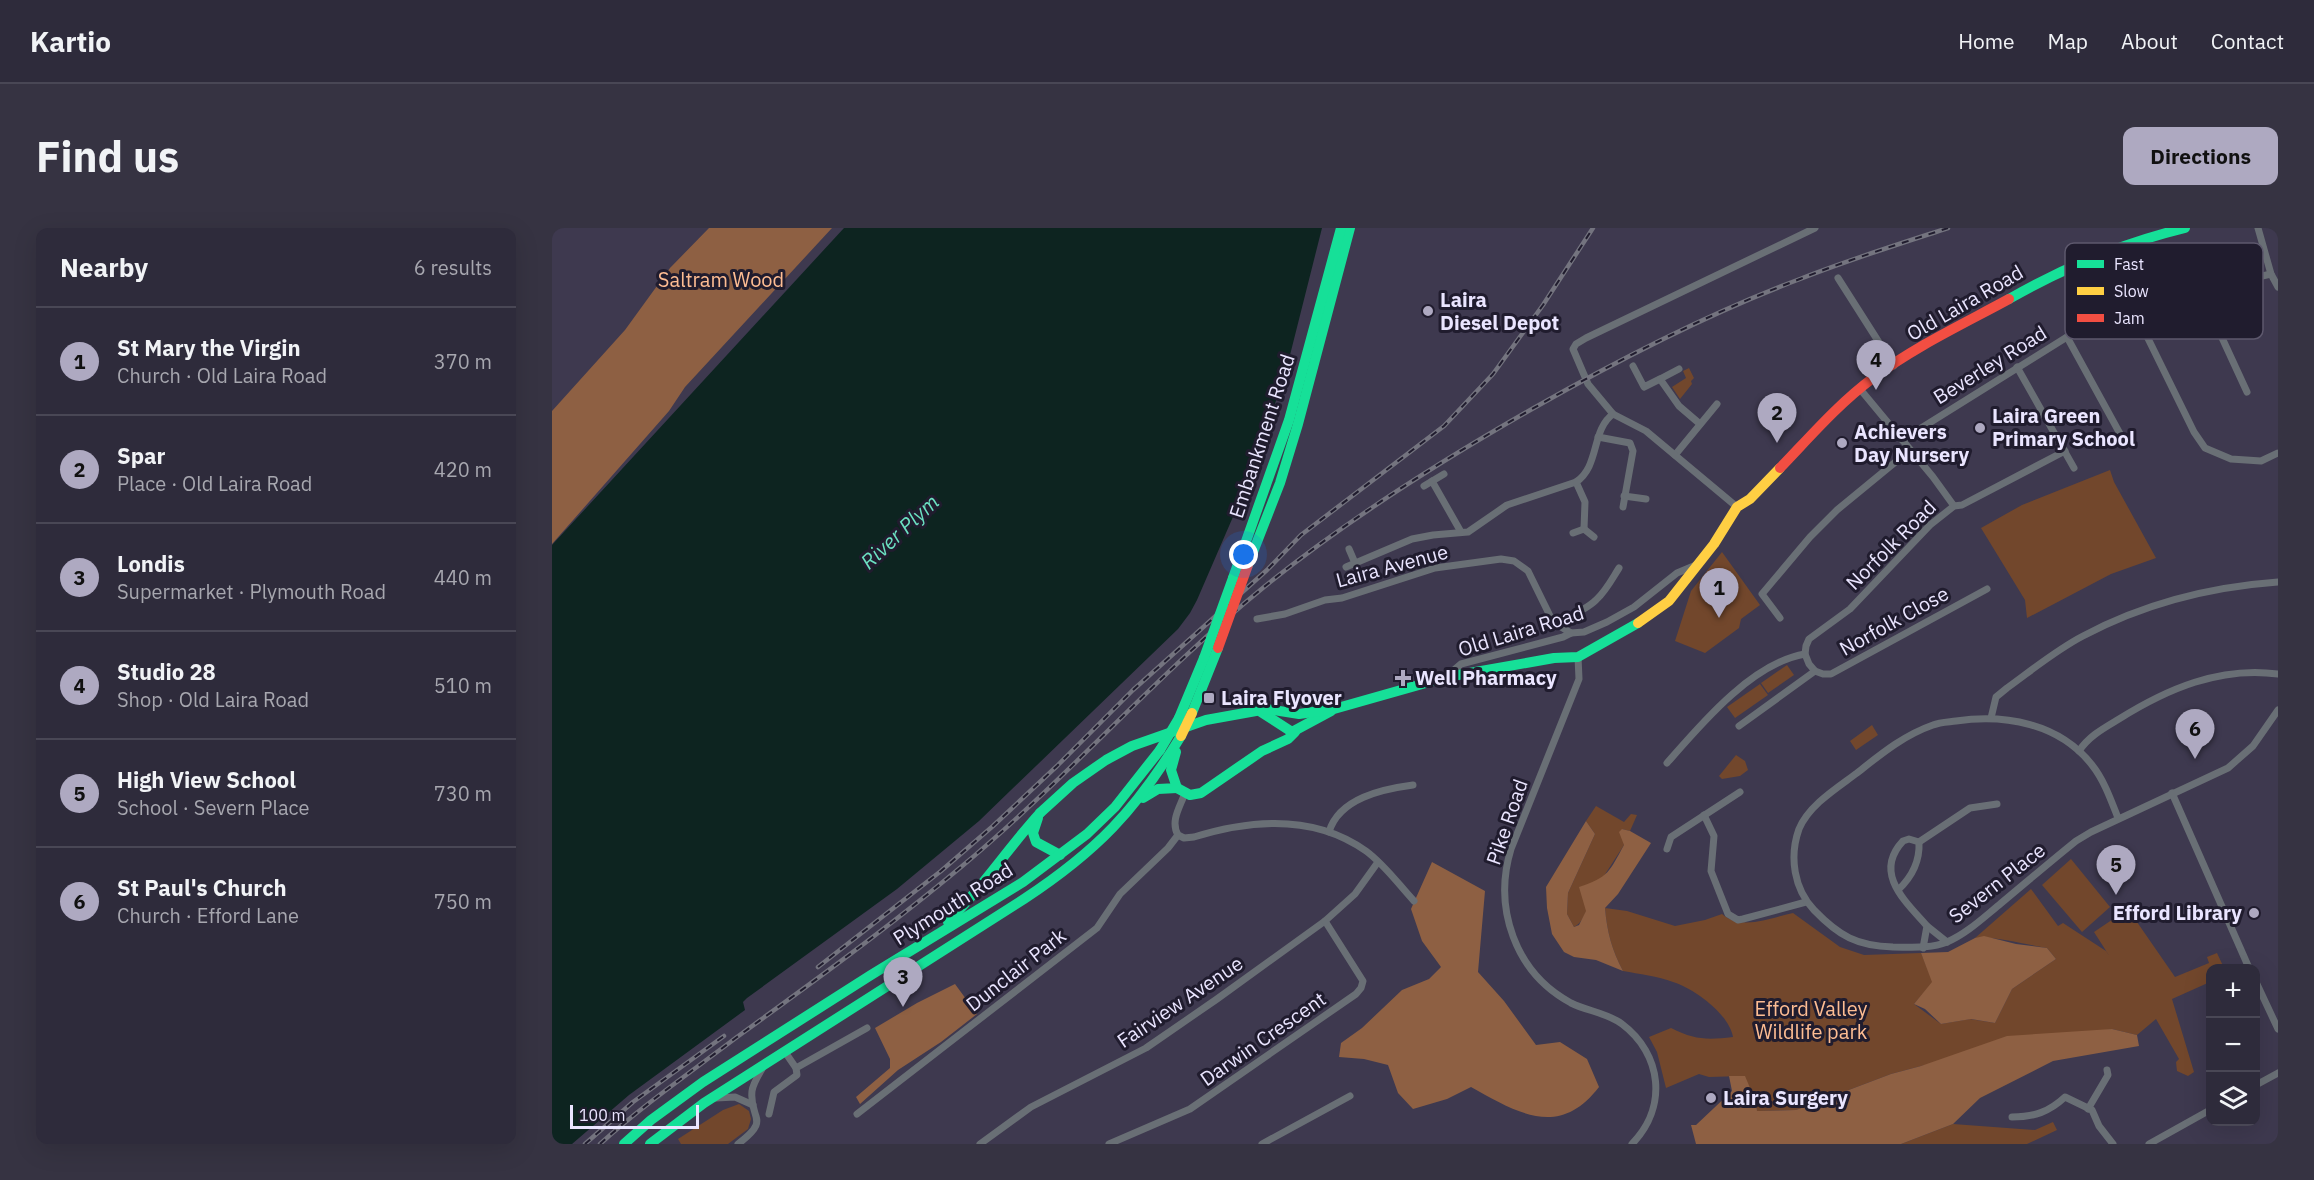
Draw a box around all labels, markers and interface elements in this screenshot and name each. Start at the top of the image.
text: Kartio [30,23,111,60]
text: Home [1958,27,2015,55]
text: Map [2048,27,2088,55]
text: About [2121,27,2178,55]
text: Contact [2211,27,2284,55]
button: Directions [2123,127,2278,185]
text: Find us [36,129,179,184]
legend [2065,243,2263,339]
text: Nearby [60,250,148,284]
text: 6 results [414,254,492,281]
text: Fast [2114,254,2144,274]
street label: Old Laira Road [1902,258,2028,347]
park label: Saltram Wood [658,266,784,293]
text: Slow [2114,281,2149,301]
place label: Laira Diesel Depot [1440,286,1559,336]
marker: Laira Diesel Depot [1421,304,1435,318]
text: Jam [2114,308,2145,328]
street label: Beverley Road [1928,319,2052,410]
text: St Mary the Virgin [117,333,301,362]
pin: 4 [1856,340,1896,390]
text: 1 [74,348,86,375]
text: 370 m [434,348,492,375]
street label: Embankment Road [1222,350,1301,521]
text: Church · Old Laira Road [117,362,327,389]
pin: 2 [1758,394,1796,443]
place label: Laira Green Primary School [1992,402,2135,452]
place label: Achievers Day Nursery [1854,418,1970,468]
marker: Laira Green Primary School [1973,421,1987,435]
marker: Achievers Day Nursery [1835,436,1849,450]
text: Spar [117,441,166,470]
text: 2 [74,456,86,483]
text: 420 m [434,456,492,483]
text: Place · Old Laira Road [117,470,312,497]
water label: River Plym [854,488,945,575]
street label: Norfolk Road [1840,494,1942,596]
street label: Laira Avenue [1333,538,1451,593]
your location [1229,540,1258,569]
text: Londis [117,549,185,578]
text: 3 [74,564,86,591]
text: 440 m [434,564,492,591]
pin: 1 [1700,568,1738,618]
text: Supermarket · Plymouth Road [117,578,386,605]
street label: Norfolk Close [1834,579,1953,662]
street label: Old Laira Road [1455,599,1587,662]
text: Studio 28 [117,657,216,686]
place label: Well Pharmacy [1415,664,1557,691]
marker: Well Pharmacy [1396,671,1410,685]
text: 4 [74,672,86,699]
text: 510 m [434,672,492,699]
place label: Laira Flyover [1221,684,1342,711]
text: Shop · Old Laira Road [117,686,309,713]
marker: Laira Flyover [1202,691,1216,705]
pin: 6 [2176,710,2214,759]
text: High View School [117,765,296,794]
street label: Pike Road [1479,775,1534,868]
text: 5 [74,780,86,807]
text: 730 m [434,780,492,807]
text: School · Severn Place [117,794,310,821]
street label: Severn Place [1943,836,2051,929]
pin: 5 [2096,846,2136,895]
street label: Plymouth Road [888,856,1018,951]
text: St Paul's Church [117,873,287,902]
text: 6 [74,888,86,915]
text: 750 m [434,888,492,915]
place label: Efford Library [2113,899,2242,926]
text: Church · Efford Lane [117,902,299,929]
marker: Efford Library [2247,906,2261,920]
street label: Dunclair Park [960,922,1072,1017]
street label: Fairview Avenue [1112,950,1248,1054]
pin: 3 [884,958,922,1007]
map controls [2206,964,2260,1126]
button: + [2206,964,2260,1018]
street label: Darwin Crescent [1194,985,1331,1092]
park label: Efford Valley Wildlife park [1754,995,1868,1045]
button: − [2206,1018,2260,1072]
button: layers [2206,1072,2260,1126]
place label: Laira Surgery [1723,1084,1848,1111]
marker: Laira Surgery [1704,1091,1718,1105]
scale bar [570,1102,699,1130]
text: 100 m [579,1105,626,1125]

